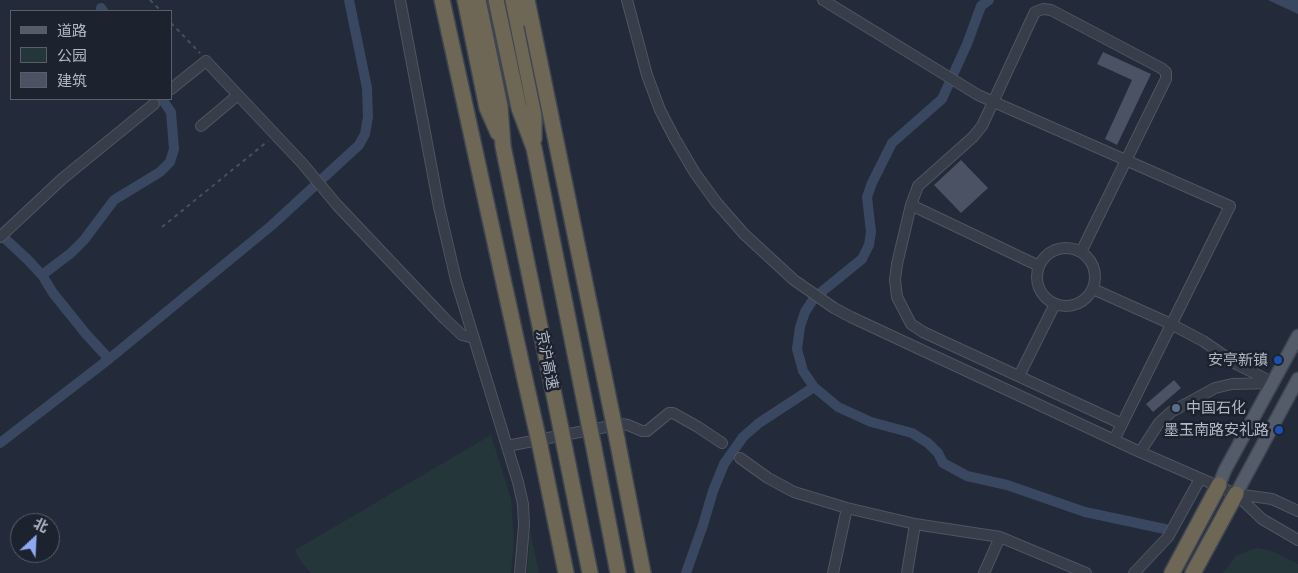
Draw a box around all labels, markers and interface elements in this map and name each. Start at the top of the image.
legend [10,10,172,100]
text: 道路 [57,21,87,39]
text: 公园 [57,46,87,64]
text: 建筑 [57,71,87,89]
street label: 京沪高速 [532,329,562,391]
place label: 安亭新镇 [1208,351,1268,369]
marker: 安亭新镇 [1272,354,1284,366]
place label: 中国石化 [1186,399,1246,417]
marker: 中国石化 [1170,402,1182,414]
place label: 墨玉南路安礼路 [1164,421,1269,439]
marker: 墨玉南路安礼路 [1273,424,1285,436]
north arrow [10,513,60,563]
text: 北 [31,514,51,536]

